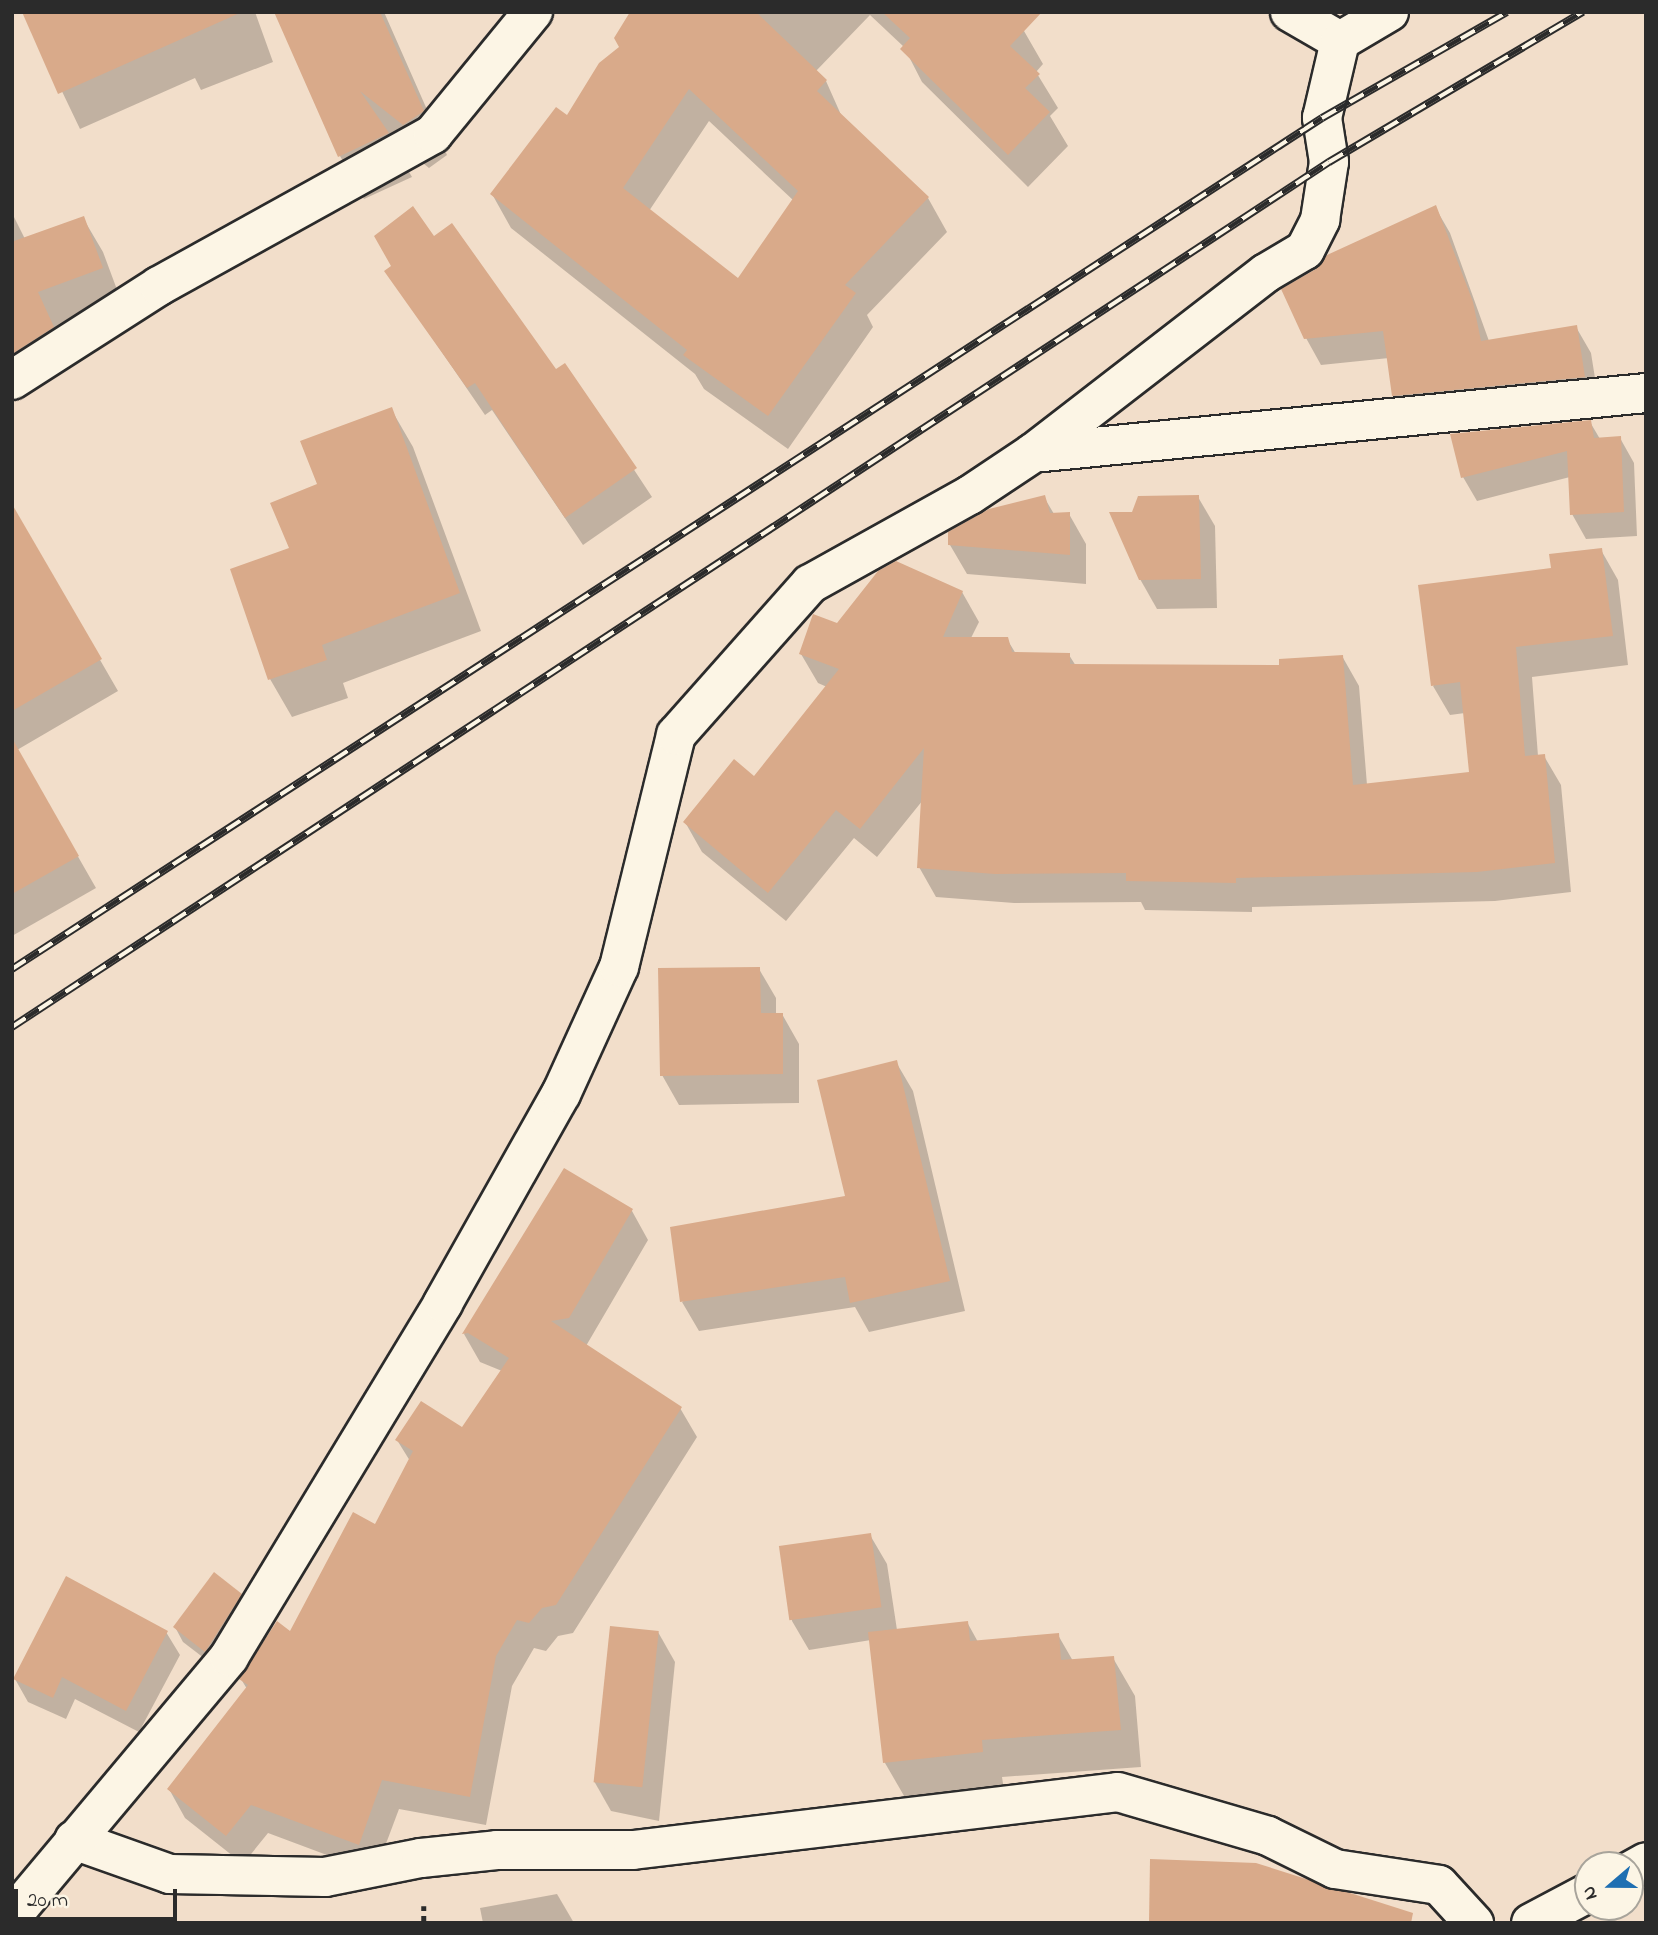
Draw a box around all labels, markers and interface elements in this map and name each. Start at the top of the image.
north arrow [1574,1851,1644,1921]
scale bar [18,1876,180,1920]
text: N [1576,1882,1606,1903]
text: 20 m [27,1886,68,1916]

